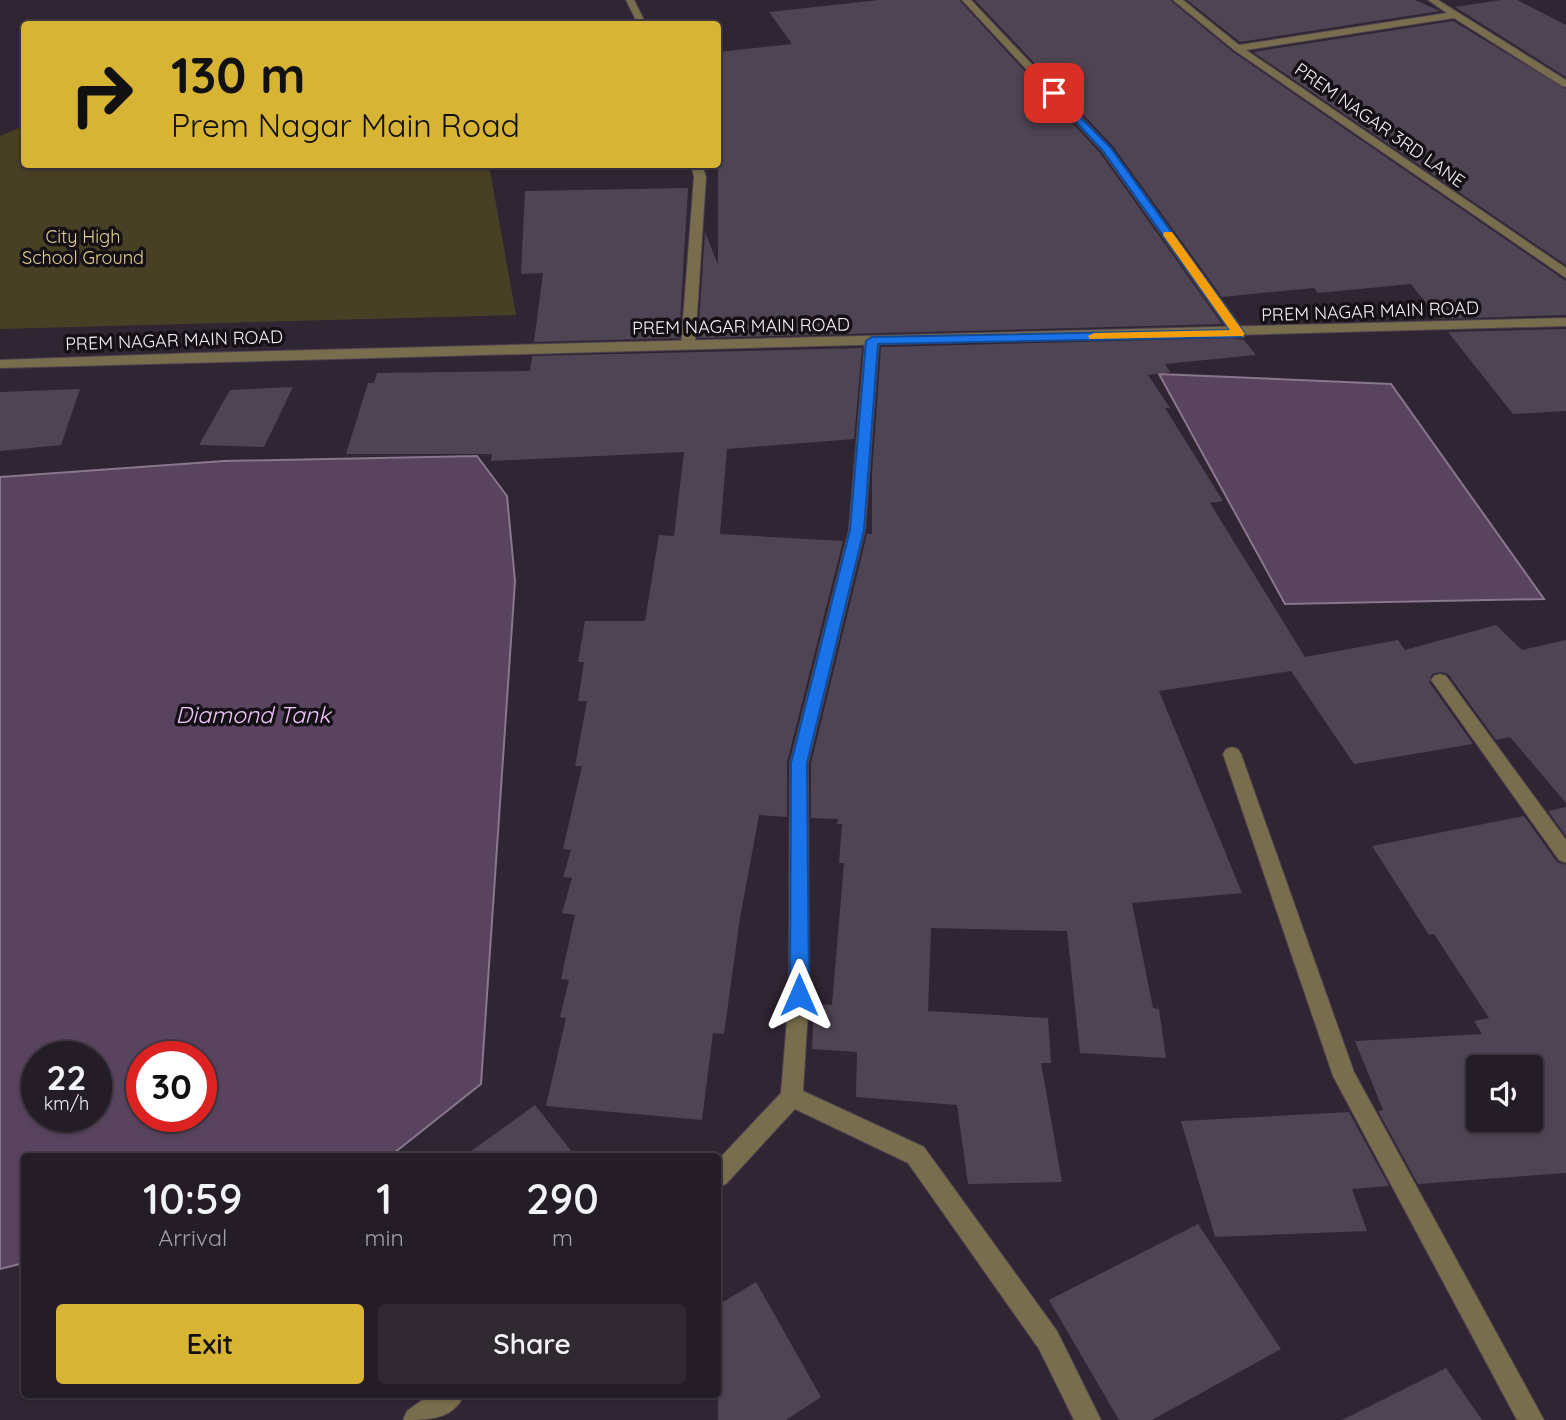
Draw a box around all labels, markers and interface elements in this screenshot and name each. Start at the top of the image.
text: 130 m [171,44,305,105]
icon: right [56,49,147,140]
street label: PREM NAGAR 3RD LANE [1290,58,1470,192]
pin [1024,63,1084,123]
icon: arrive [1035,74,1073,112]
text: Prem Nagar Main Road [171,105,520,145]
park label: City High School Ground [22,225,144,269]
street label: PREM NAGAR MAIN ROAD [1261,296,1479,326]
street label: PREM NAGAR MAIN ROAD [632,313,850,339]
street label: PREM NAGAR MAIN ROAD [65,325,283,355]
water label: Diamond Tank [176,700,332,729]
position arrow [762,958,836,1032]
speed limit sign: 30 [126,1041,217,1132]
text: 22 [47,1055,86,1099]
map controls [1466,1055,1543,1132]
button: sound [1466,1055,1543,1132]
text: km/h [44,1092,89,1115]
text: 10:59 [143,1172,242,1225]
text: 1 [376,1172,392,1225]
text: 290 [526,1172,599,1225]
text: Arrival [158,1223,227,1252]
text: min [365,1223,404,1252]
text: m [552,1223,573,1252]
button: Exit [56,1304,364,1384]
button: Share [378,1304,686,1384]

